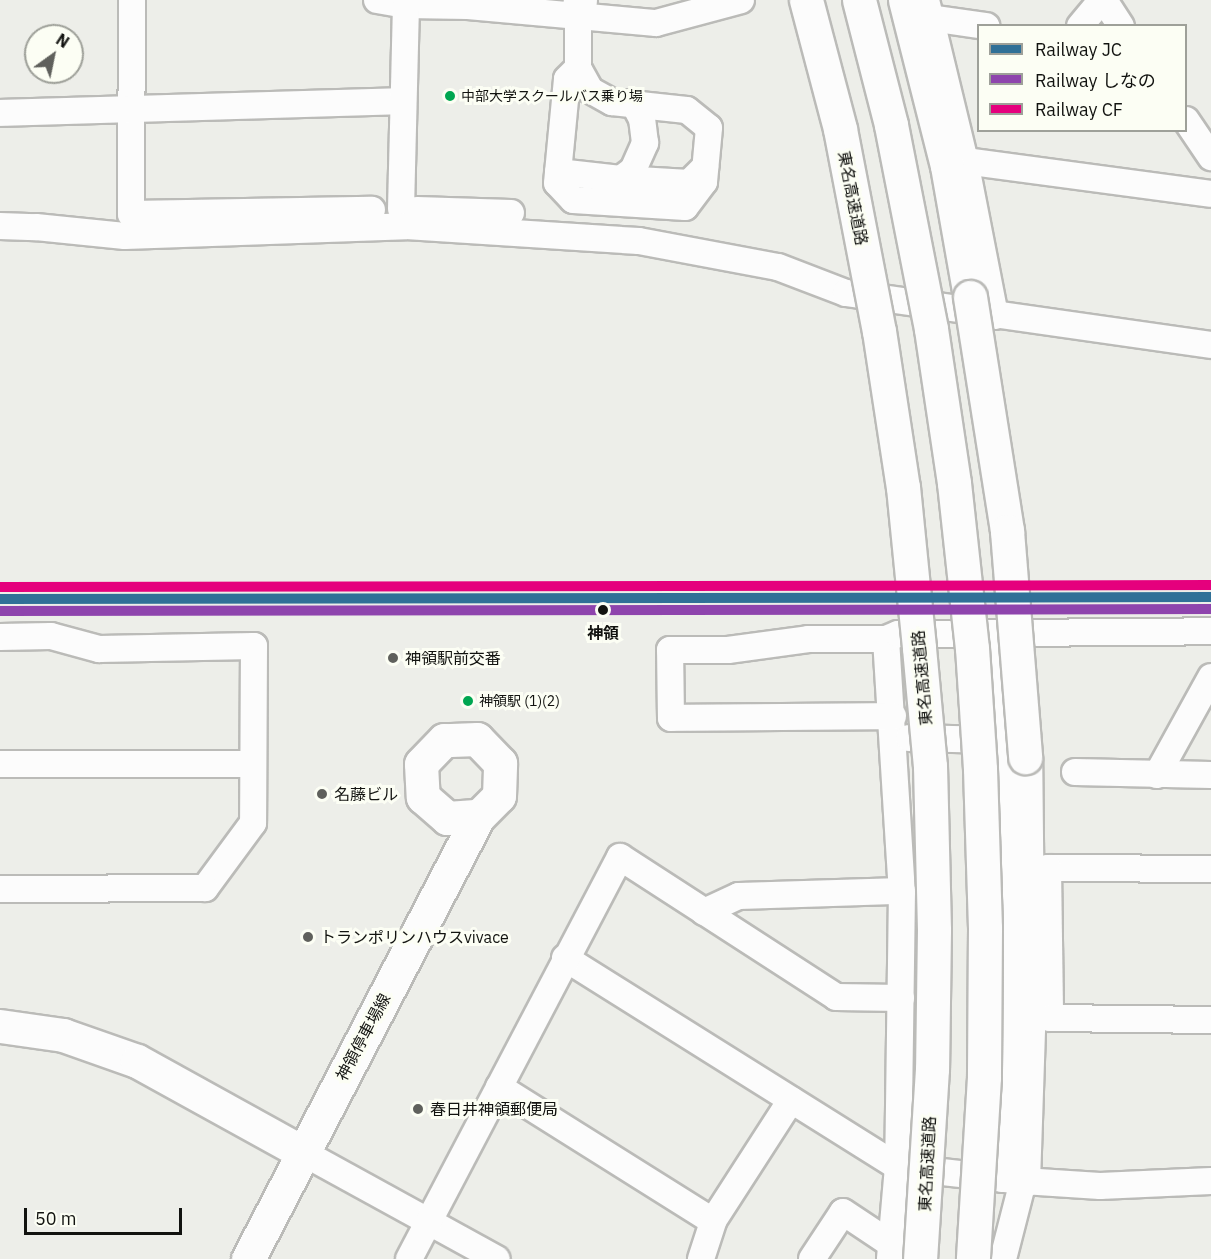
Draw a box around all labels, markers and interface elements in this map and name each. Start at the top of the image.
north arrow [24,24,84,84]
legend [977,24,1187,132]
text: N [52,29,73,52]
text: Railway JC [1035,38,1122,61]
text: Railway しなの [1035,69,1156,92]
place label: 中部大学スクールバス乗り場 [461,88,643,104]
marker: 中部大学スクールバス乗り場 [444,90,456,102]
text: Railway CF [1035,98,1123,121]
street label: 東名高速道路 [834,149,872,247]
marker: 神領 [592,599,614,621]
place label: 神領 [587,623,619,643]
street label: 東名高速道路 [908,629,936,727]
place label: 神領駅前交番 [405,648,501,668]
marker: 神領駅前交番 [386,651,400,665]
place label: 神領駅 (1)(2) [479,693,560,709]
marker: 神領駅 (1)(2) [462,695,474,707]
place label: 名藤ビル [334,784,398,804]
marker: 名藤ビル [315,787,329,801]
place label: トランポリンハウスvivace [320,927,509,947]
marker: トランポリンハウスvivace [301,930,315,944]
street label: 神領停車場線 [332,990,394,1084]
place label: 春日井神領郵便局 [430,1099,558,1119]
marker: 春日井神領郵便局 [411,1102,425,1116]
street label: 東名高速道路 [915,1116,939,1212]
scale bar [27,1196,184,1234]
text: 50 m [35,1207,77,1230]

